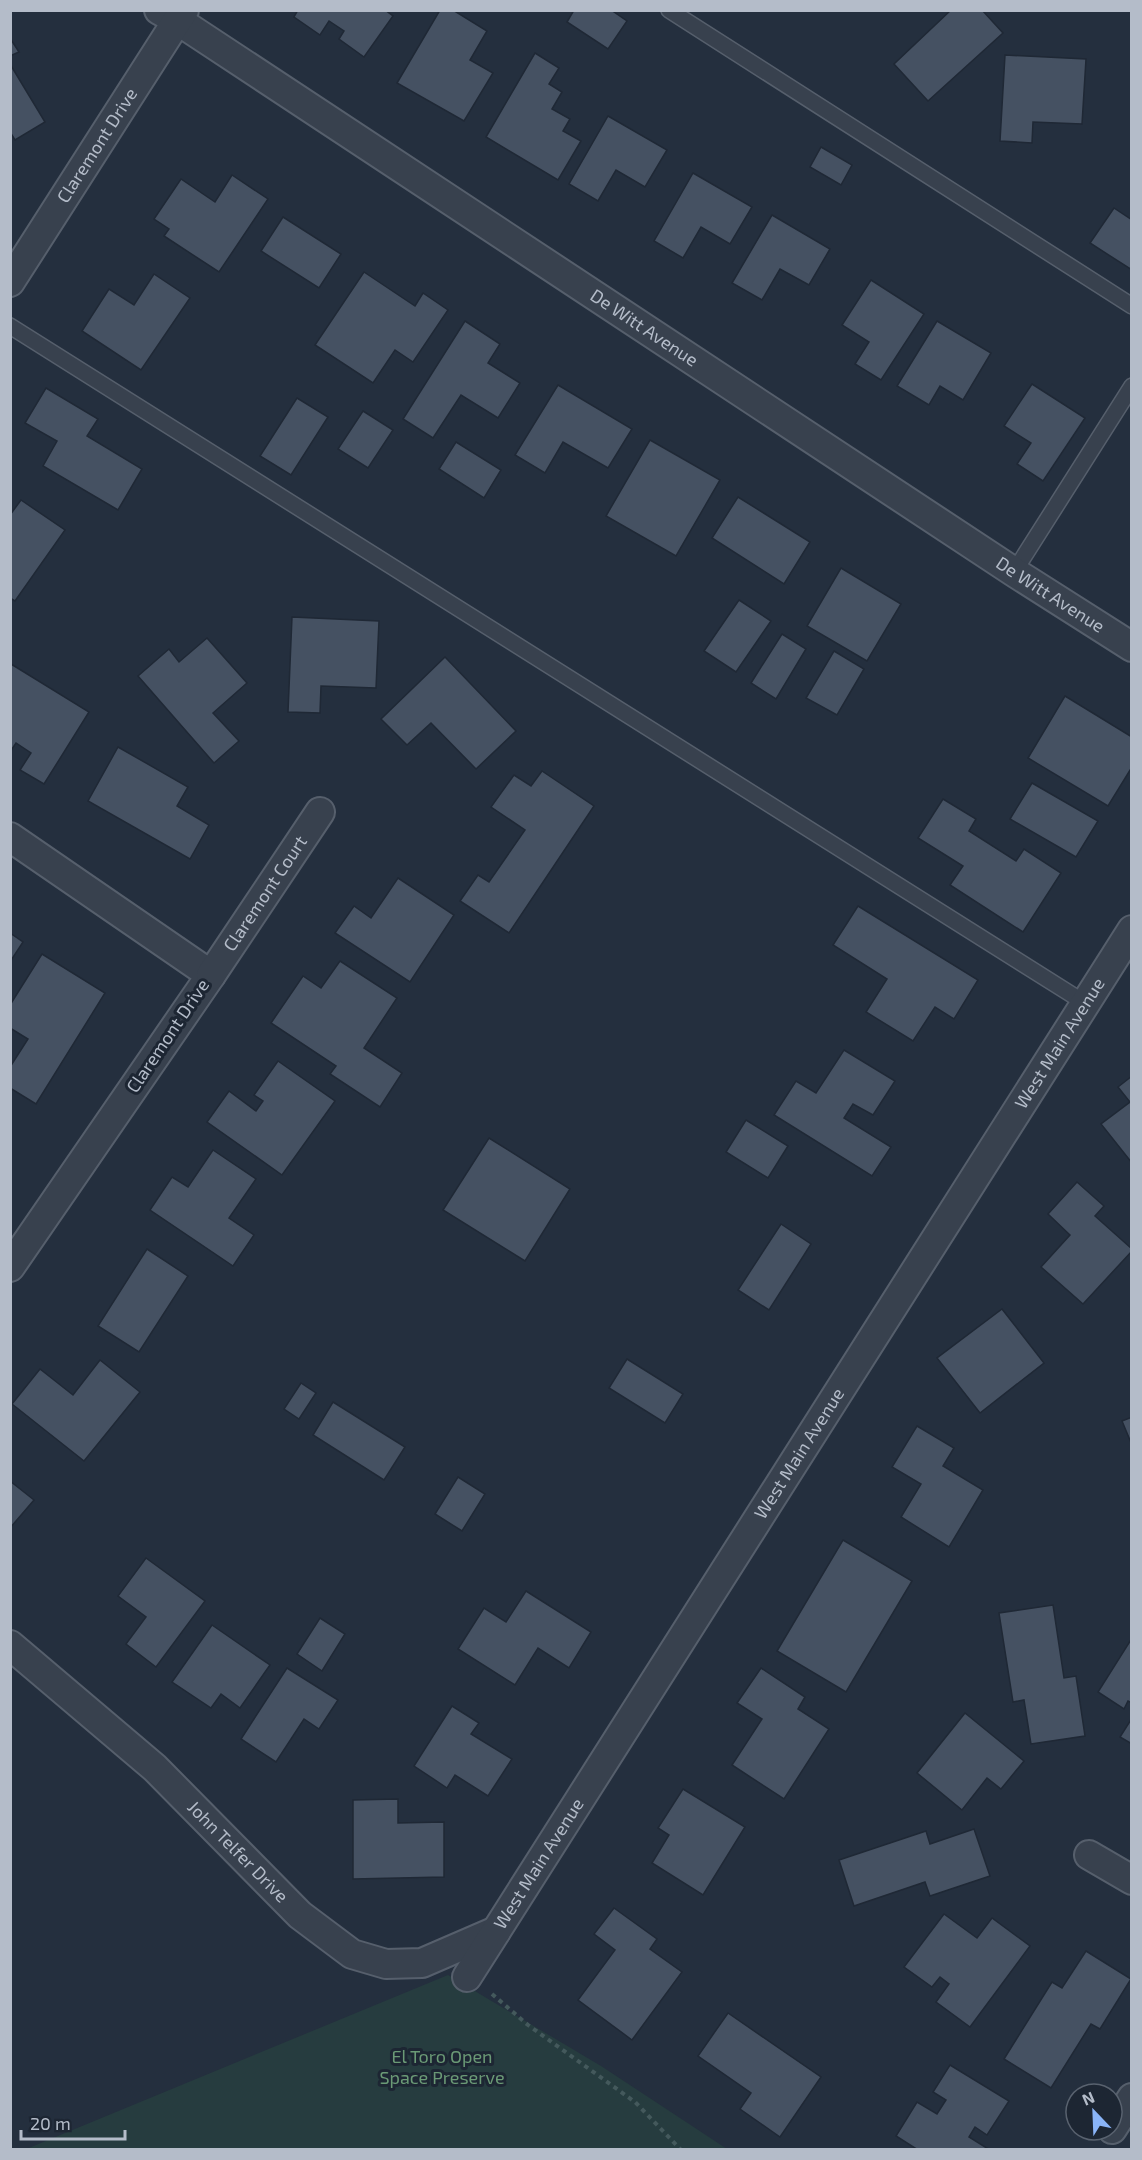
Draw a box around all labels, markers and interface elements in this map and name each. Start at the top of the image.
street label: Claremont Drive [52,83,141,207]
street label: De Witt Avenue [586,284,703,371]
street label: De Witt Avenue [992,551,1109,637]
street label: Claremont Court [218,831,311,955]
street label: West Main Avenue [1009,973,1109,1113]
street label: Claremont Drive [121,974,213,1096]
street label: West Main Avenue [749,1383,848,1523]
street label: West Main Avenue [488,1794,588,1933]
street label: John Telfer Drive [183,1796,293,1907]
park label: El Toro Open Space Preserve [379,2045,505,2088]
north arrow [1064,2082,1124,2142]
text: N [1079,2087,1097,2109]
scale bar [21,2103,124,2141]
text: 20 m [30,2112,71,2134]

